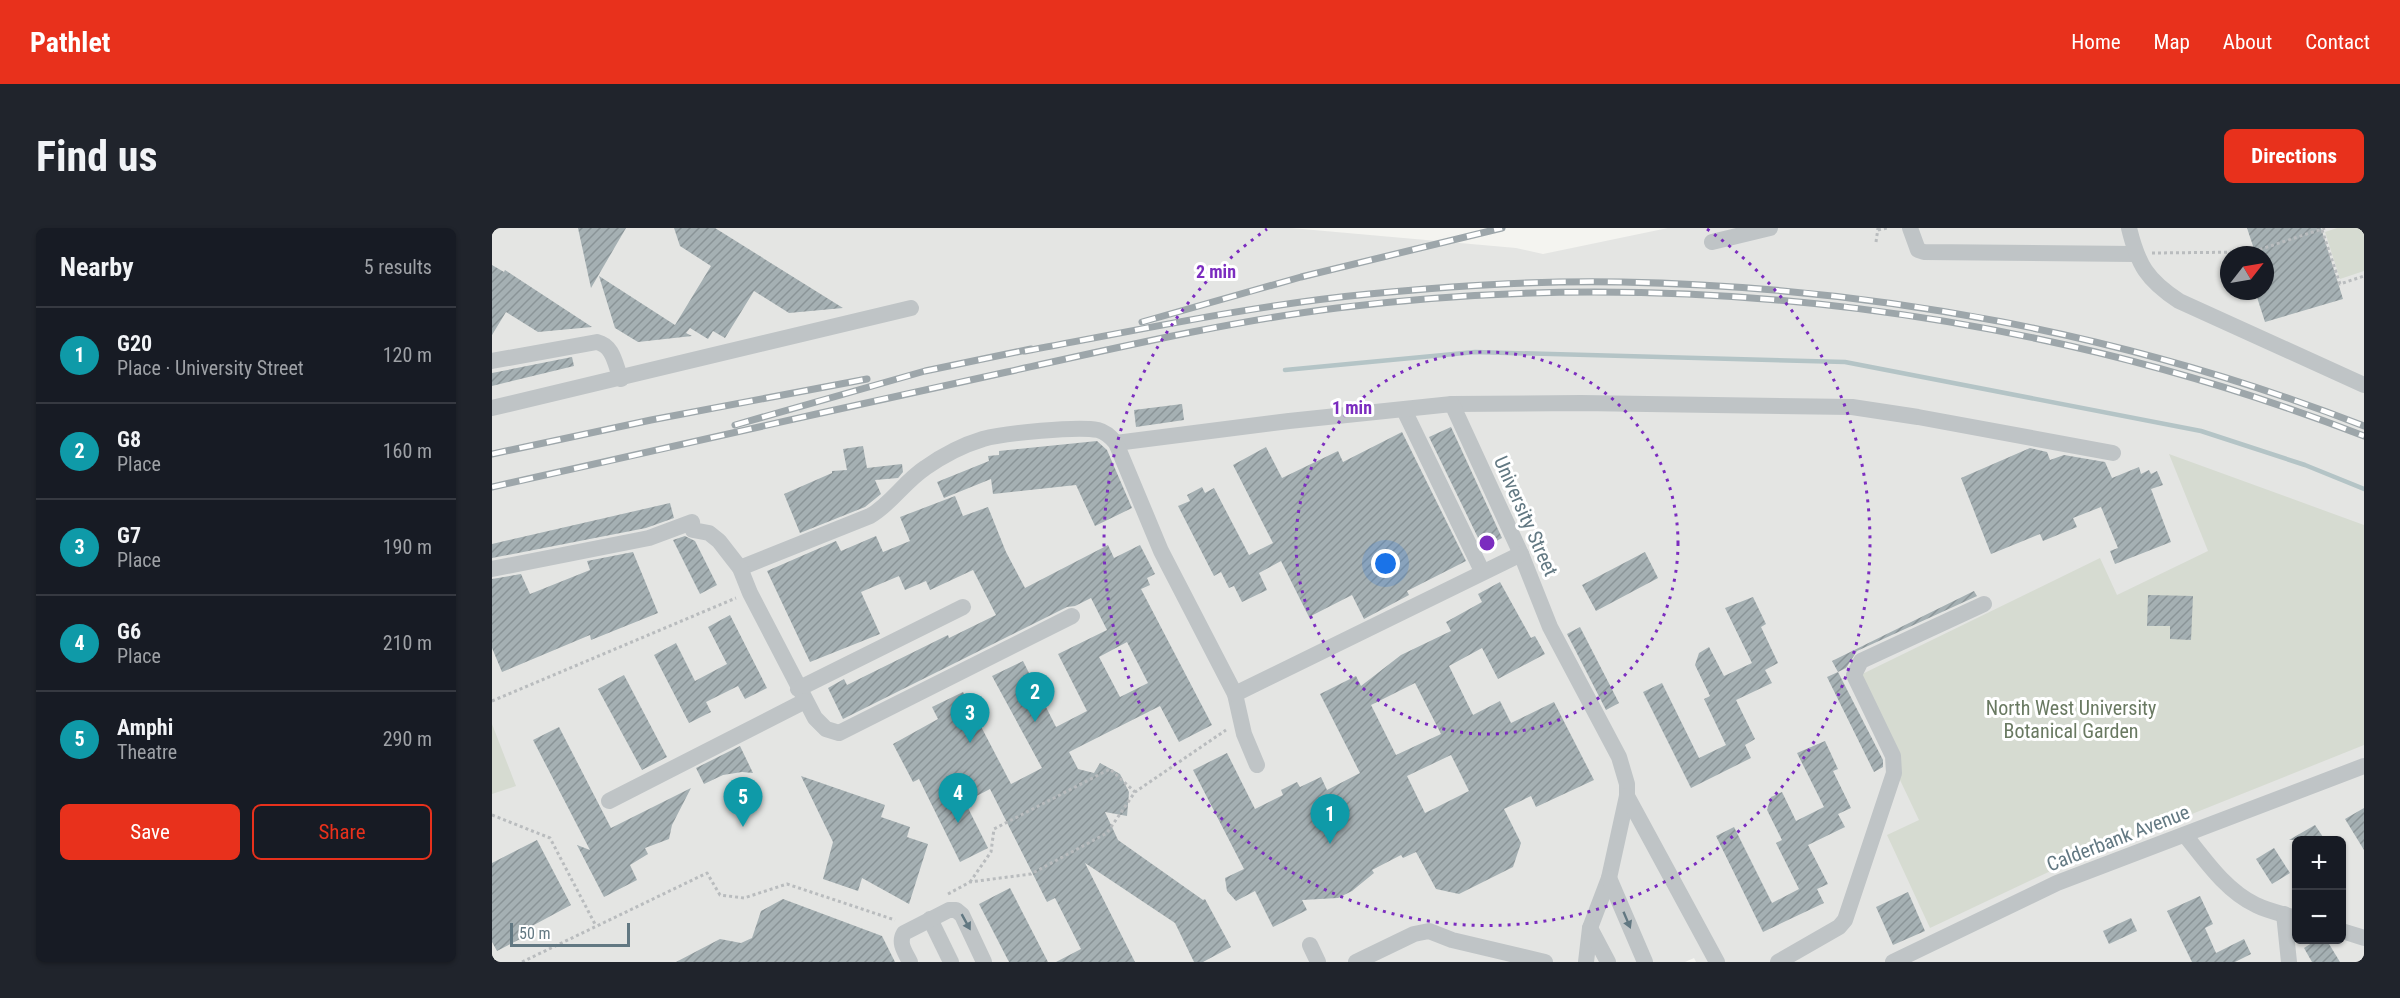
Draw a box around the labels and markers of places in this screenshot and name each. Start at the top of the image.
centre of rings [1477,533,1497,553]
pin: 2 [1016,672,1054,722]
pin: 3 [950,694,990,743]
pin: 4 [938,774,978,823]
pin: 5 [724,778,762,827]
pin: 1 [1310,794,1350,844]

